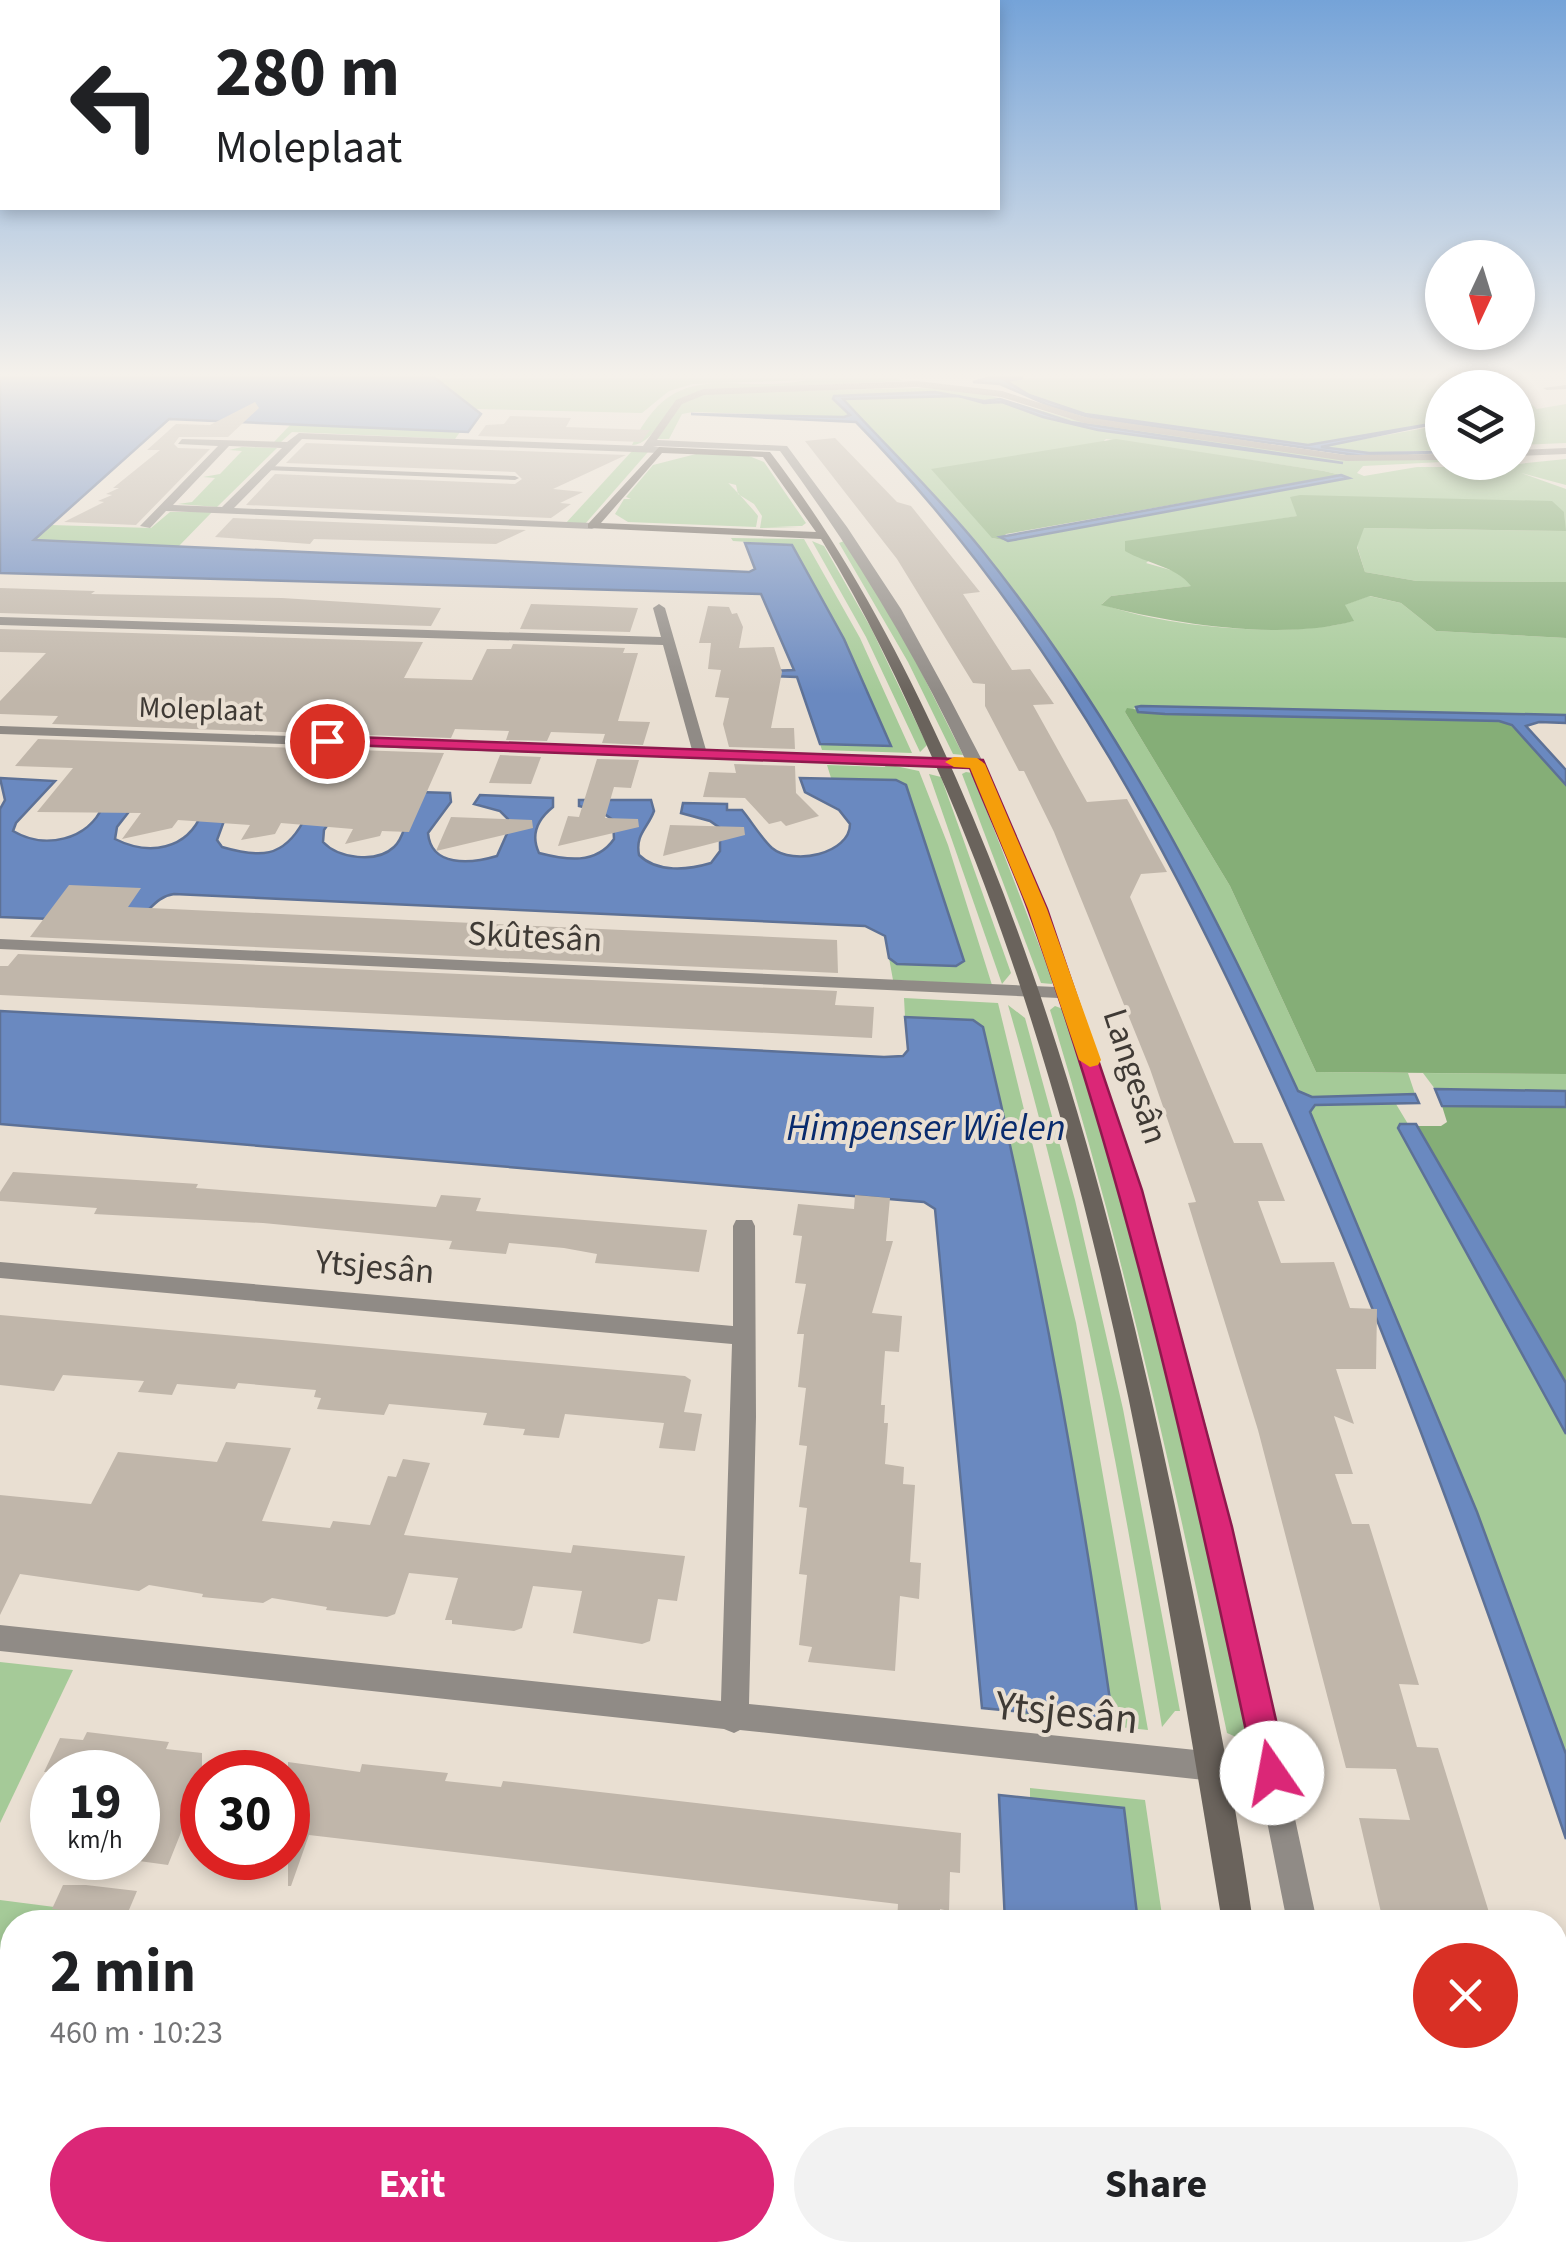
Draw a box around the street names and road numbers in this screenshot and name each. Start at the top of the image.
street label: Moleplaat [138,686,264,733]
street label: Skûtesân [466,909,604,965]
street label: Langesân [1090,1002,1180,1151]
street label: Ytsjesân [312,1237,437,1297]
street label: Ytsjesân [991,1676,1141,1750]

